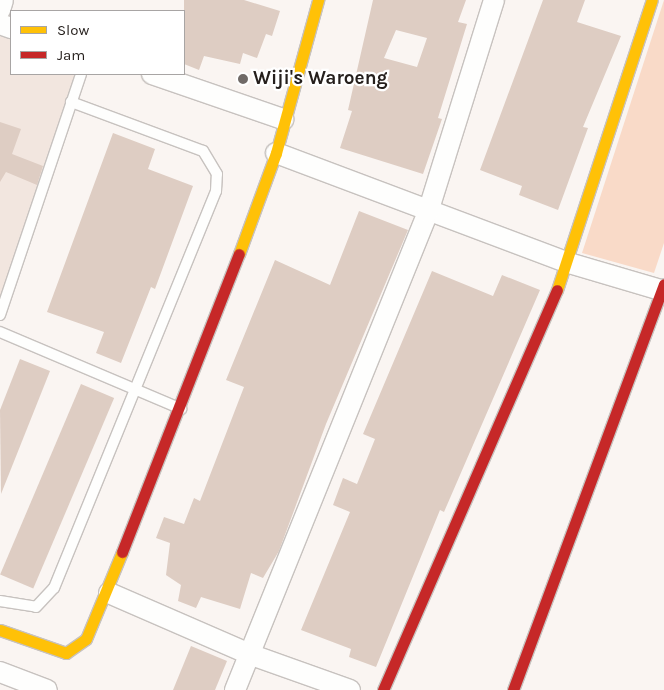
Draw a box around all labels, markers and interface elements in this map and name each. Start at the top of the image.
legend [10,10,185,75]
text: Slow [57,21,89,39]
text: Jam [57,46,85,64]
place label: Wiji's Waroeng [253,68,388,90]
marker: Wiji's Waroeng [237,73,249,85]

